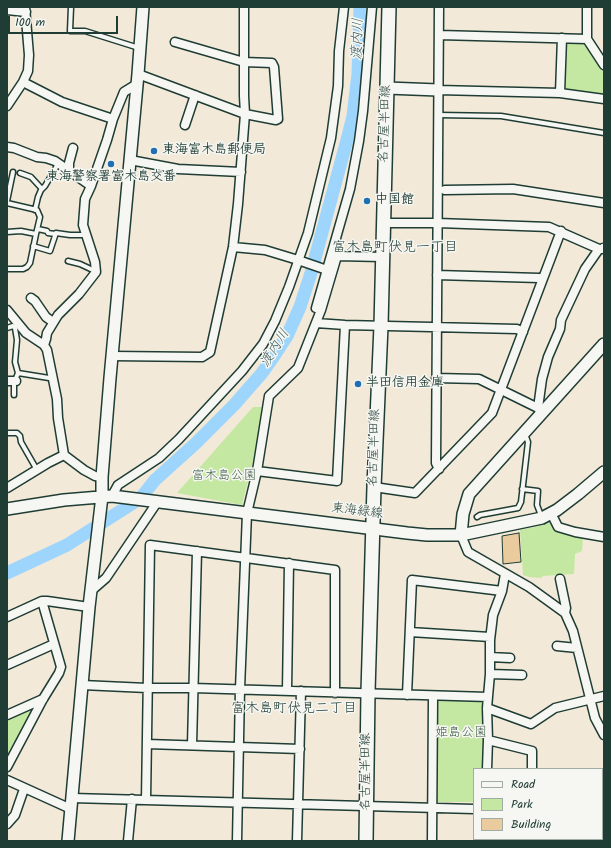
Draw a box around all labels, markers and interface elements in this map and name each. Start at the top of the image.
scale bar [10,8,120,34]
text: 100 m [15,13,45,32]
water label: 渡内川 [350,18,368,60]
street label: 名古屋半田線 [377,85,395,163]
place label: 東海富木島郵便局 [162,143,266,159]
marker: 東海富木島郵便局 [149,146,159,156]
marker: 東海警察署富木島交番 [106,159,116,169]
place label: 東海警察署富木島交番 [46,170,176,186]
place label: 中国館 [375,193,414,209]
marker: 中国館 [362,196,372,206]
district label: 富木島町伏見一丁目 [332,241,458,257]
water label: 渡内川 [258,327,294,371]
place label: 半田信用金庫 [366,376,444,392]
marker: 半田信用金庫 [353,379,363,389]
street label: 名古屋半田線 [366,409,384,487]
park label: 富木島公園 [192,469,256,485]
street label: 東海緑線 [330,501,384,523]
district label: 富木島町伏見二丁目 [231,702,357,718]
park label: 姫島公園 [435,726,487,742]
street label: 名古屋半田線 [359,733,375,811]
legend [473,768,603,840]
text: Road [511,775,535,794]
text: Park [511,795,533,814]
text: Building [511,815,551,834]

